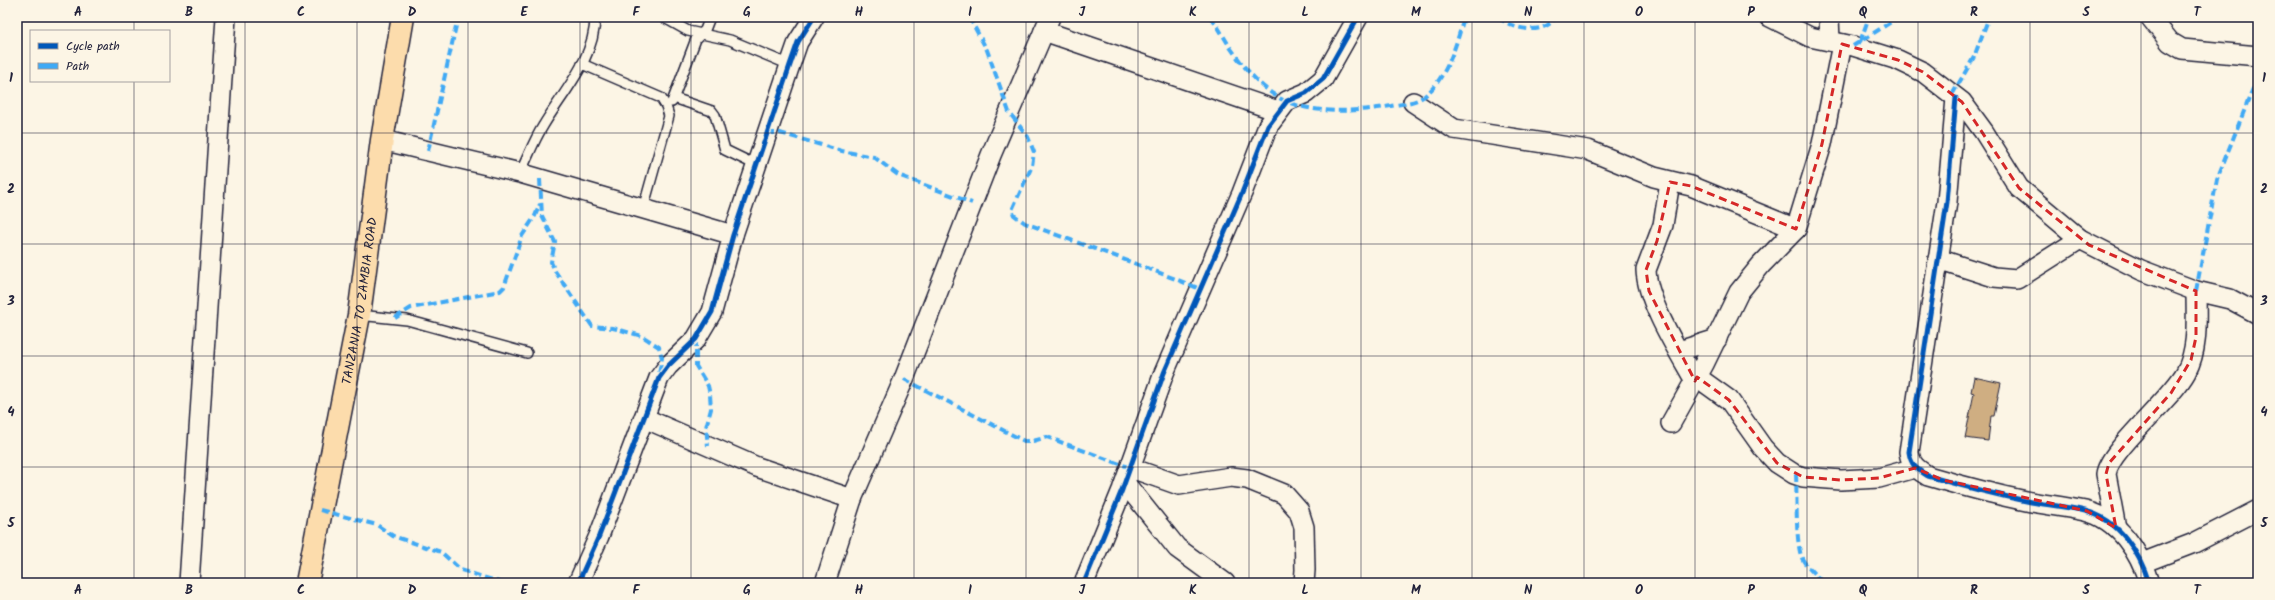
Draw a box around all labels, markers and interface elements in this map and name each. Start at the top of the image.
text: A [74,2,82,23]
text: B [185,2,193,23]
text: C [297,2,305,23]
text: D [408,2,417,23]
text: E [520,2,528,23]
text: F [632,2,640,23]
text: G [743,2,751,23]
text: H [855,2,864,23]
text: I [968,2,972,23]
text: J [1079,2,1086,23]
text: K [1189,2,1197,23]
text: L [1301,2,1309,23]
text: M [1411,2,1421,23]
text: N [1524,2,1533,23]
text: O [1635,2,1643,23]
text: P [1747,2,1755,23]
text: Q [1859,2,1868,23]
text: R [1970,2,1978,23]
text: S [2082,2,2090,23]
text: T [2193,2,2202,23]
legend [30,30,170,82]
text: Cycle path [66,37,120,56]
text: Path [66,57,89,76]
text: 1 [9,68,13,89]
text: 1 [2262,68,2266,89]
text: 2 [7,179,15,200]
text: 2 [2260,179,2268,200]
street label: TANZANIA TO ZAMBIA ROAD [337,216,384,387]
text: 3 [6,291,15,312]
text: 3 [2259,291,2268,312]
text: 4 [7,402,15,423]
text: 4 [2260,402,2268,423]
text: 5 [7,513,16,534]
text: 5 [2260,513,2269,534]
text: A [74,580,82,600]
text: B [185,580,193,600]
text: C [297,580,305,600]
text: D [408,580,417,600]
text: E [520,580,528,600]
text: F [632,580,640,600]
text: G [743,580,751,600]
text: H [855,580,864,600]
text: I [968,580,972,600]
text: J [1079,580,1086,600]
text: K [1189,580,1197,600]
text: L [1301,580,1309,600]
text: M [1411,580,1421,600]
text: N [1524,580,1533,600]
text: O [1635,580,1643,600]
text: P [1747,580,1755,600]
text: Q [1859,580,1868,600]
text: R [1970,580,1978,600]
text: S [2082,580,2090,600]
text: T [2193,580,2202,600]

